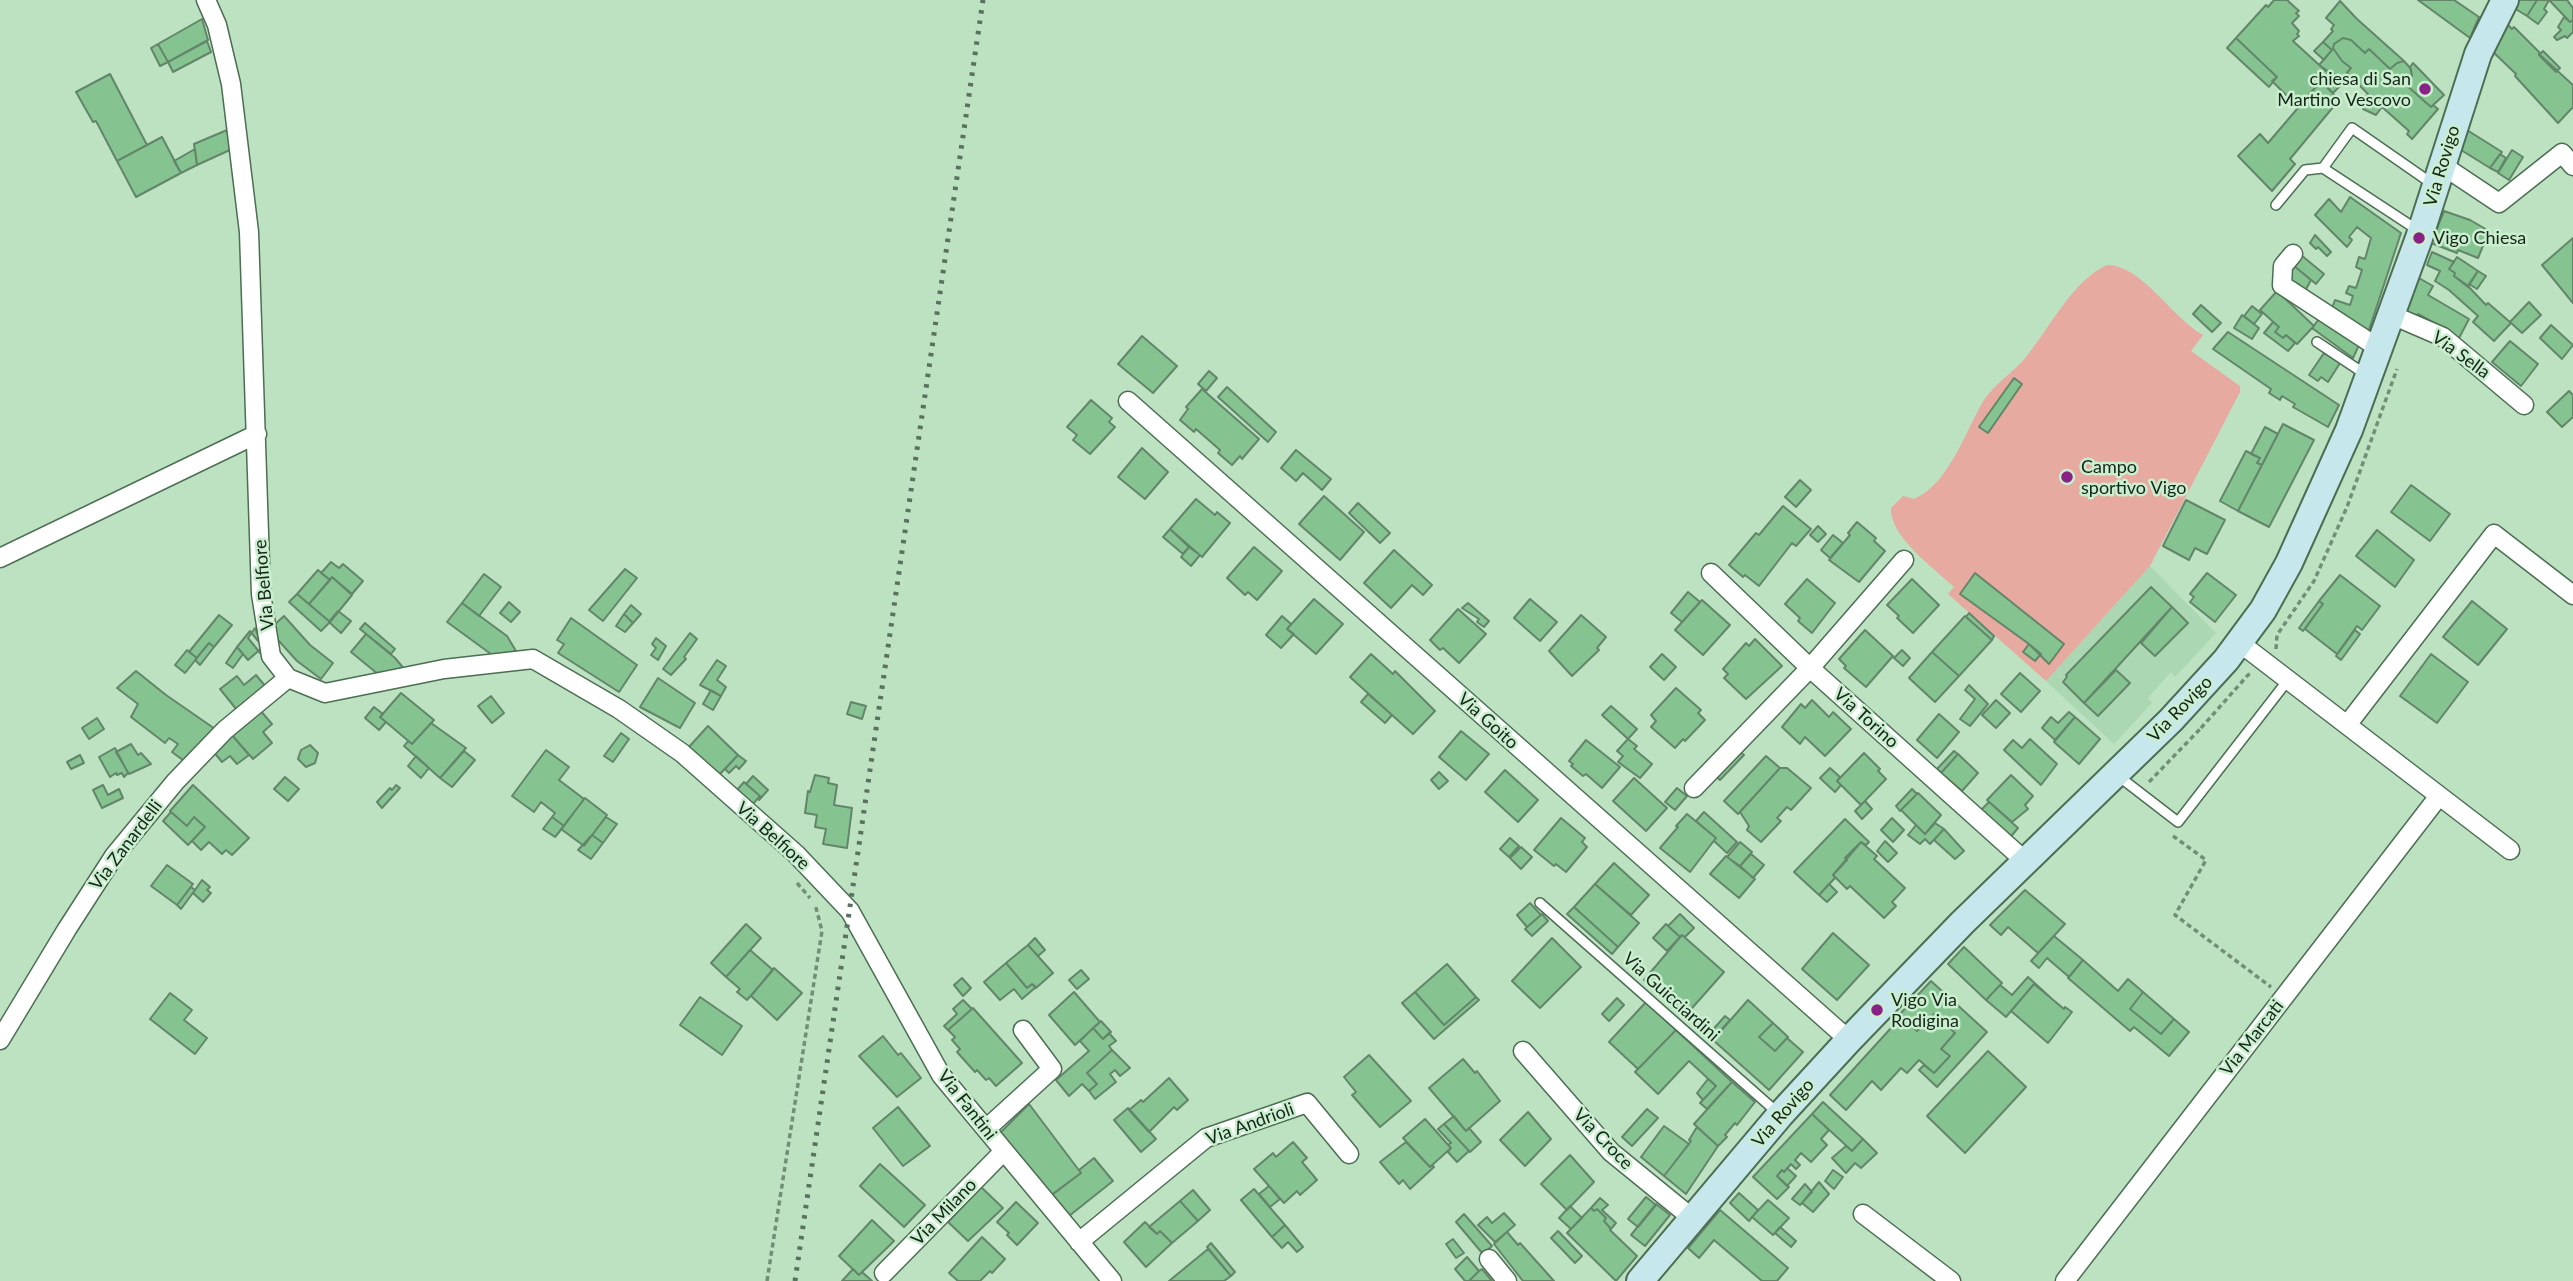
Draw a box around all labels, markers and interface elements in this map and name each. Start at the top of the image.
place label: chiesa di San Martino Vescovo [2277,68,2411,110]
marker: chiesa di San Martino Vescovo [2417,81,2433,97]
street label: Via Rovigo [2419,123,2465,209]
place label: Vigo Chiesa [2433,227,2526,249]
marker: Vigo Chiesa [2411,230,2427,246]
street label: Via Sella [2428,327,2494,383]
place label: Campo sportivo Vigo [2081,456,2187,498]
marker: Campo sportivo Vigo [2059,469,2075,485]
street label: Via Belfiore [249,538,279,632]
street label: Via Rovigo [2143,671,2217,747]
street label: Via Torino [1829,683,1903,753]
street label: Via Goito [1453,688,1523,754]
street label: Via Zanardelli [85,796,167,894]
street label: Via Belfiore [732,797,814,875]
street label: Via Guicciardini [1618,948,1724,1046]
place label: Vigo Via Rodigina [1891,989,1959,1032]
street label: Via Marcati [2216,996,2288,1080]
marker: Vigo Via Rodigina [1869,1002,1885,1018]
street label: Via Fantini [933,1066,1001,1144]
street label: Via Rovigo [1747,1074,1819,1152]
street label: Via Andrioli [1203,1098,1297,1150]
street label: Via Croce [1569,1104,1637,1174]
street label: Via Milano [907,1174,981,1250]

